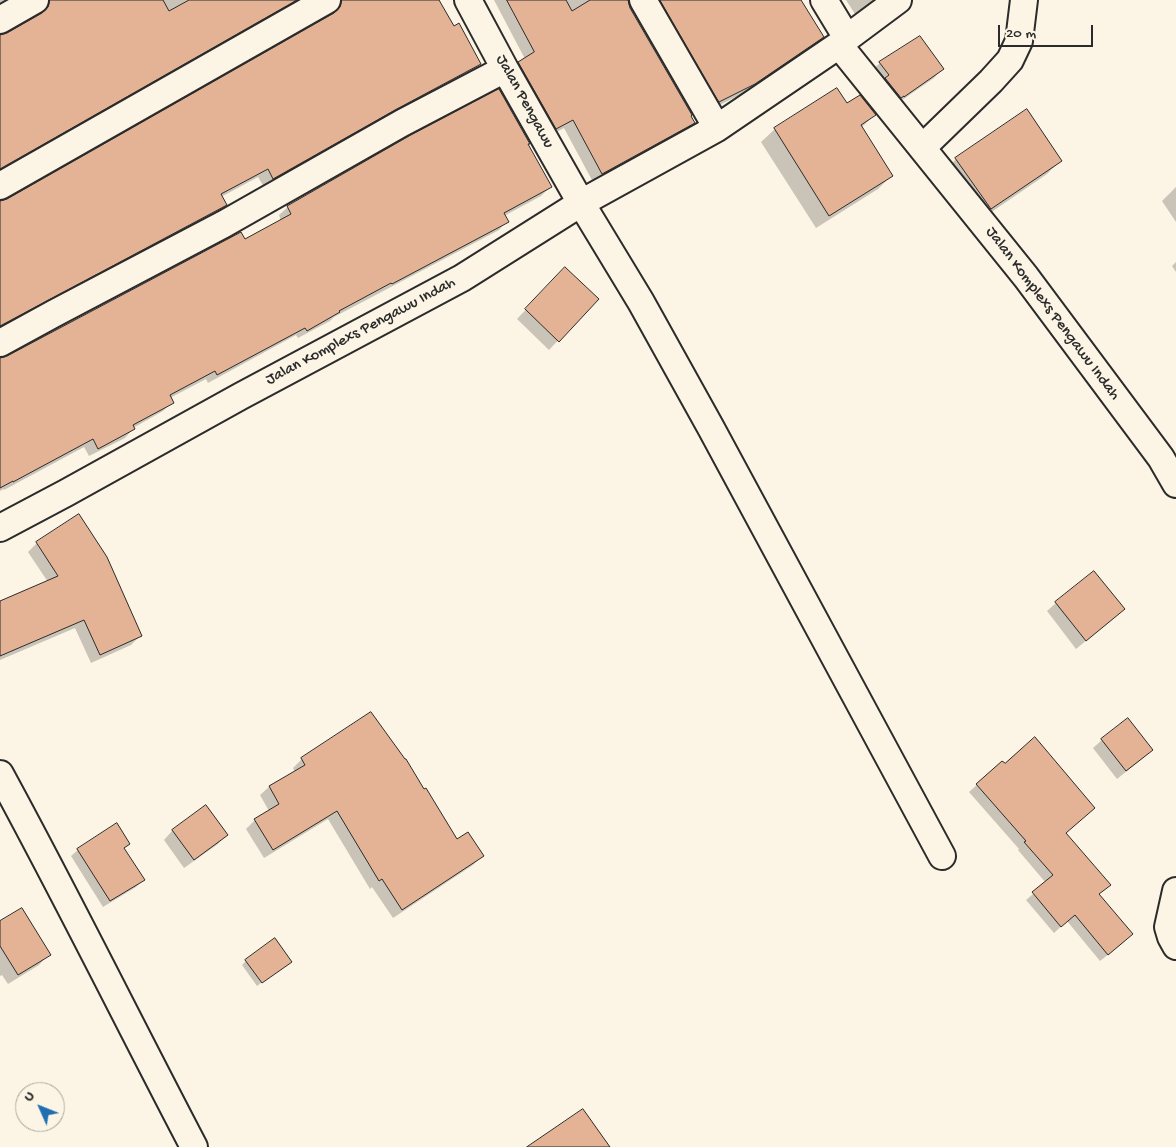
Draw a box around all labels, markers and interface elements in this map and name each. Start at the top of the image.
scale bar [1001,15,1096,47]
text: 20 m [1006,25,1036,43]
street label: Jalan Pengawu [490,52,558,152]
street label: Jalan Komplexs Pengawu Indah [981,224,1123,404]
street label: Jalan Komplexs Pengawu Indah [263,274,459,390]
north arrow [15,1082,65,1132]
text: U [21,1088,38,1106]

